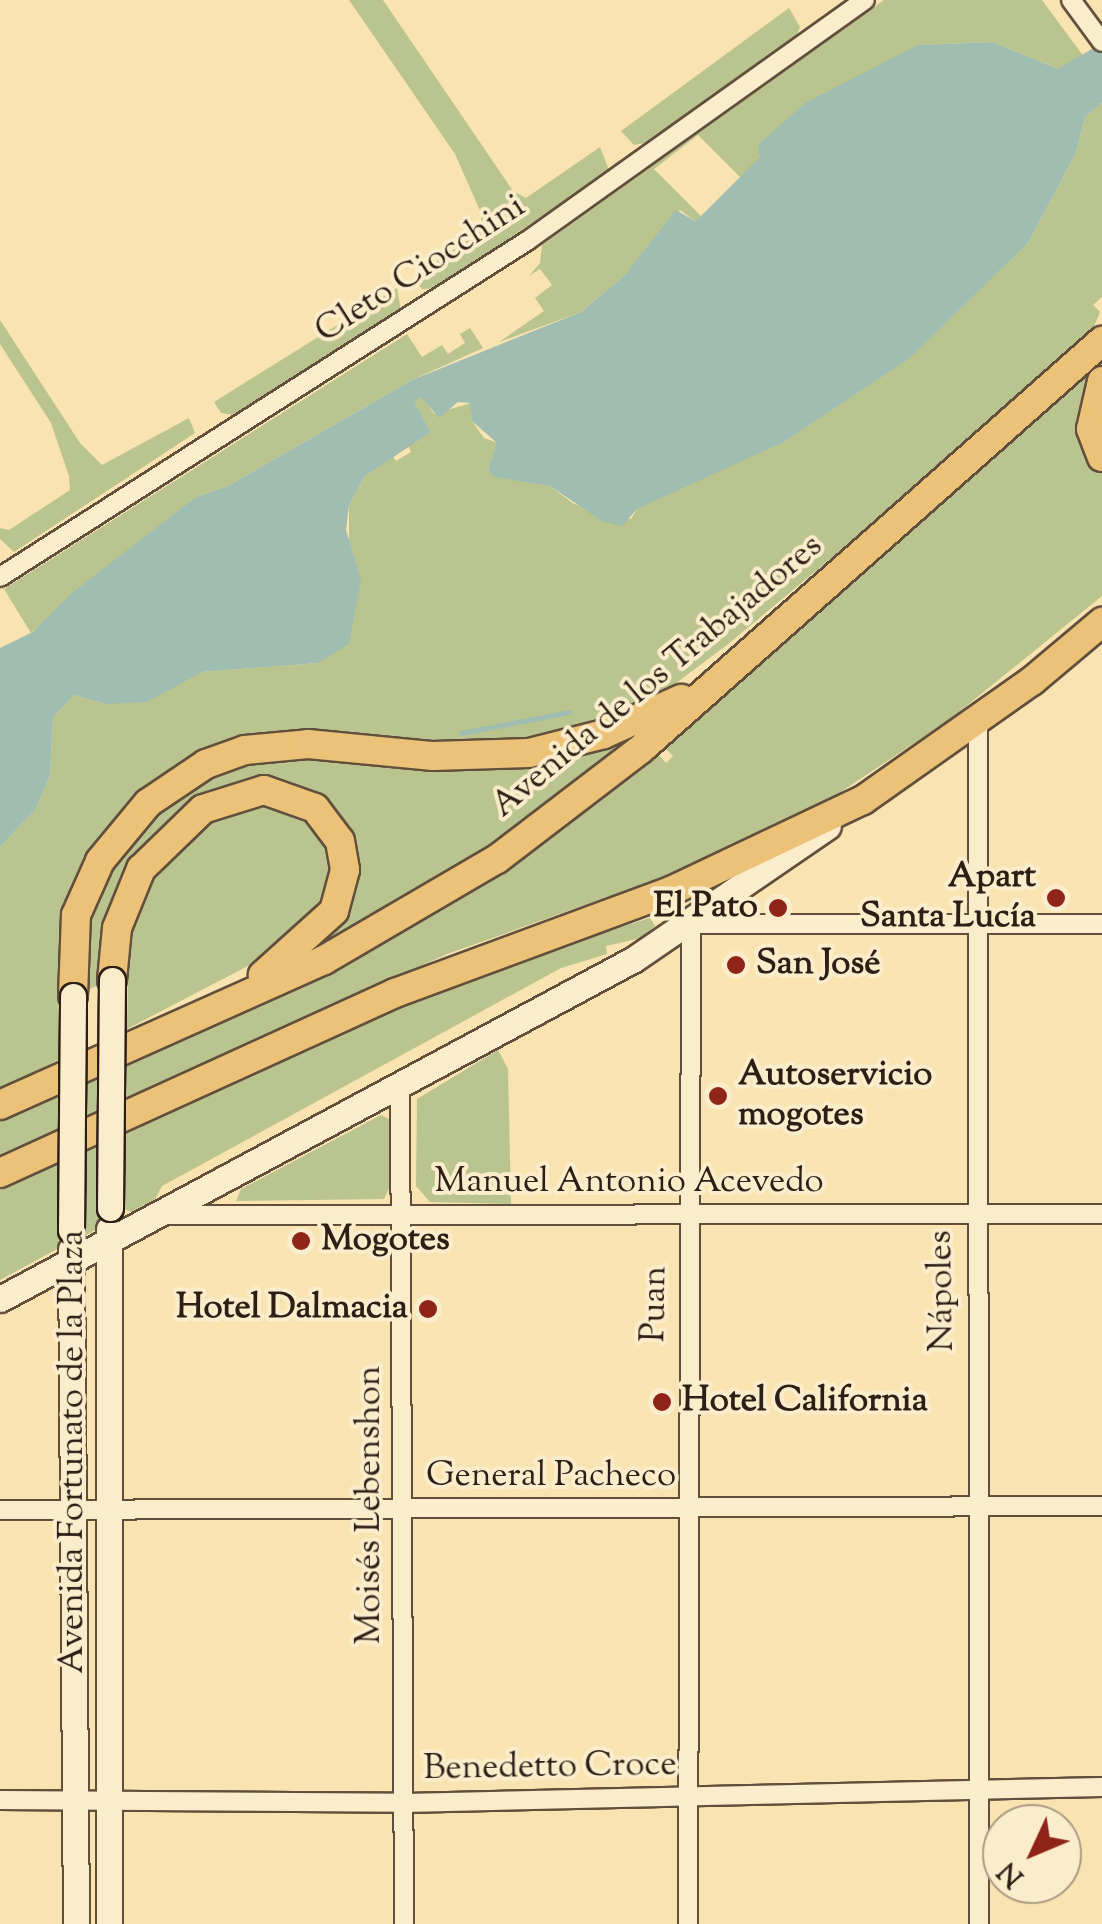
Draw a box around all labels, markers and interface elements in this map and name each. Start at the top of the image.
street label: Cleto Ciocchini [308,187,534,353]
street label: Avenida de los Trabajadores [484,526,832,828]
place label: Apart Santa Lucía [860,857,1036,939]
place label: El Pato [653,887,758,929]
marker: Apart Santa Lucía [1045,887,1067,909]
marker: El Pato [767,897,789,919]
place label: San José [756,944,880,986]
marker: San José [725,954,747,976]
place label: Autoservicio mogotes [738,1055,932,1137]
marker: Autoservicio mogotes [707,1085,729,1107]
street label: Manuel Antonio Acevedo [434,1162,824,1204]
place label: Mogotes [321,1220,450,1262]
street label: Avenida Fortunato de la Plaza [53,1230,95,1674]
marker: Mogotes [290,1230,312,1252]
street label: Nápoles [921,1230,965,1352]
street label: Puan [634,1266,678,1342]
place label: Hotel Dalmacia [176,1288,408,1330]
marker: Hotel Dalmacia [417,1298,439,1320]
street label: Moisés Lebenshon [350,1366,392,1644]
place label: Hotel California [682,1381,928,1423]
marker: Hotel California [651,1391,673,1413]
street label: General Pacheco [426,1456,676,1498]
street label: Benedetto Croce [423,1745,677,1791]
north arrow [982,1804,1082,1904]
text: N [990,1852,1034,1895]

